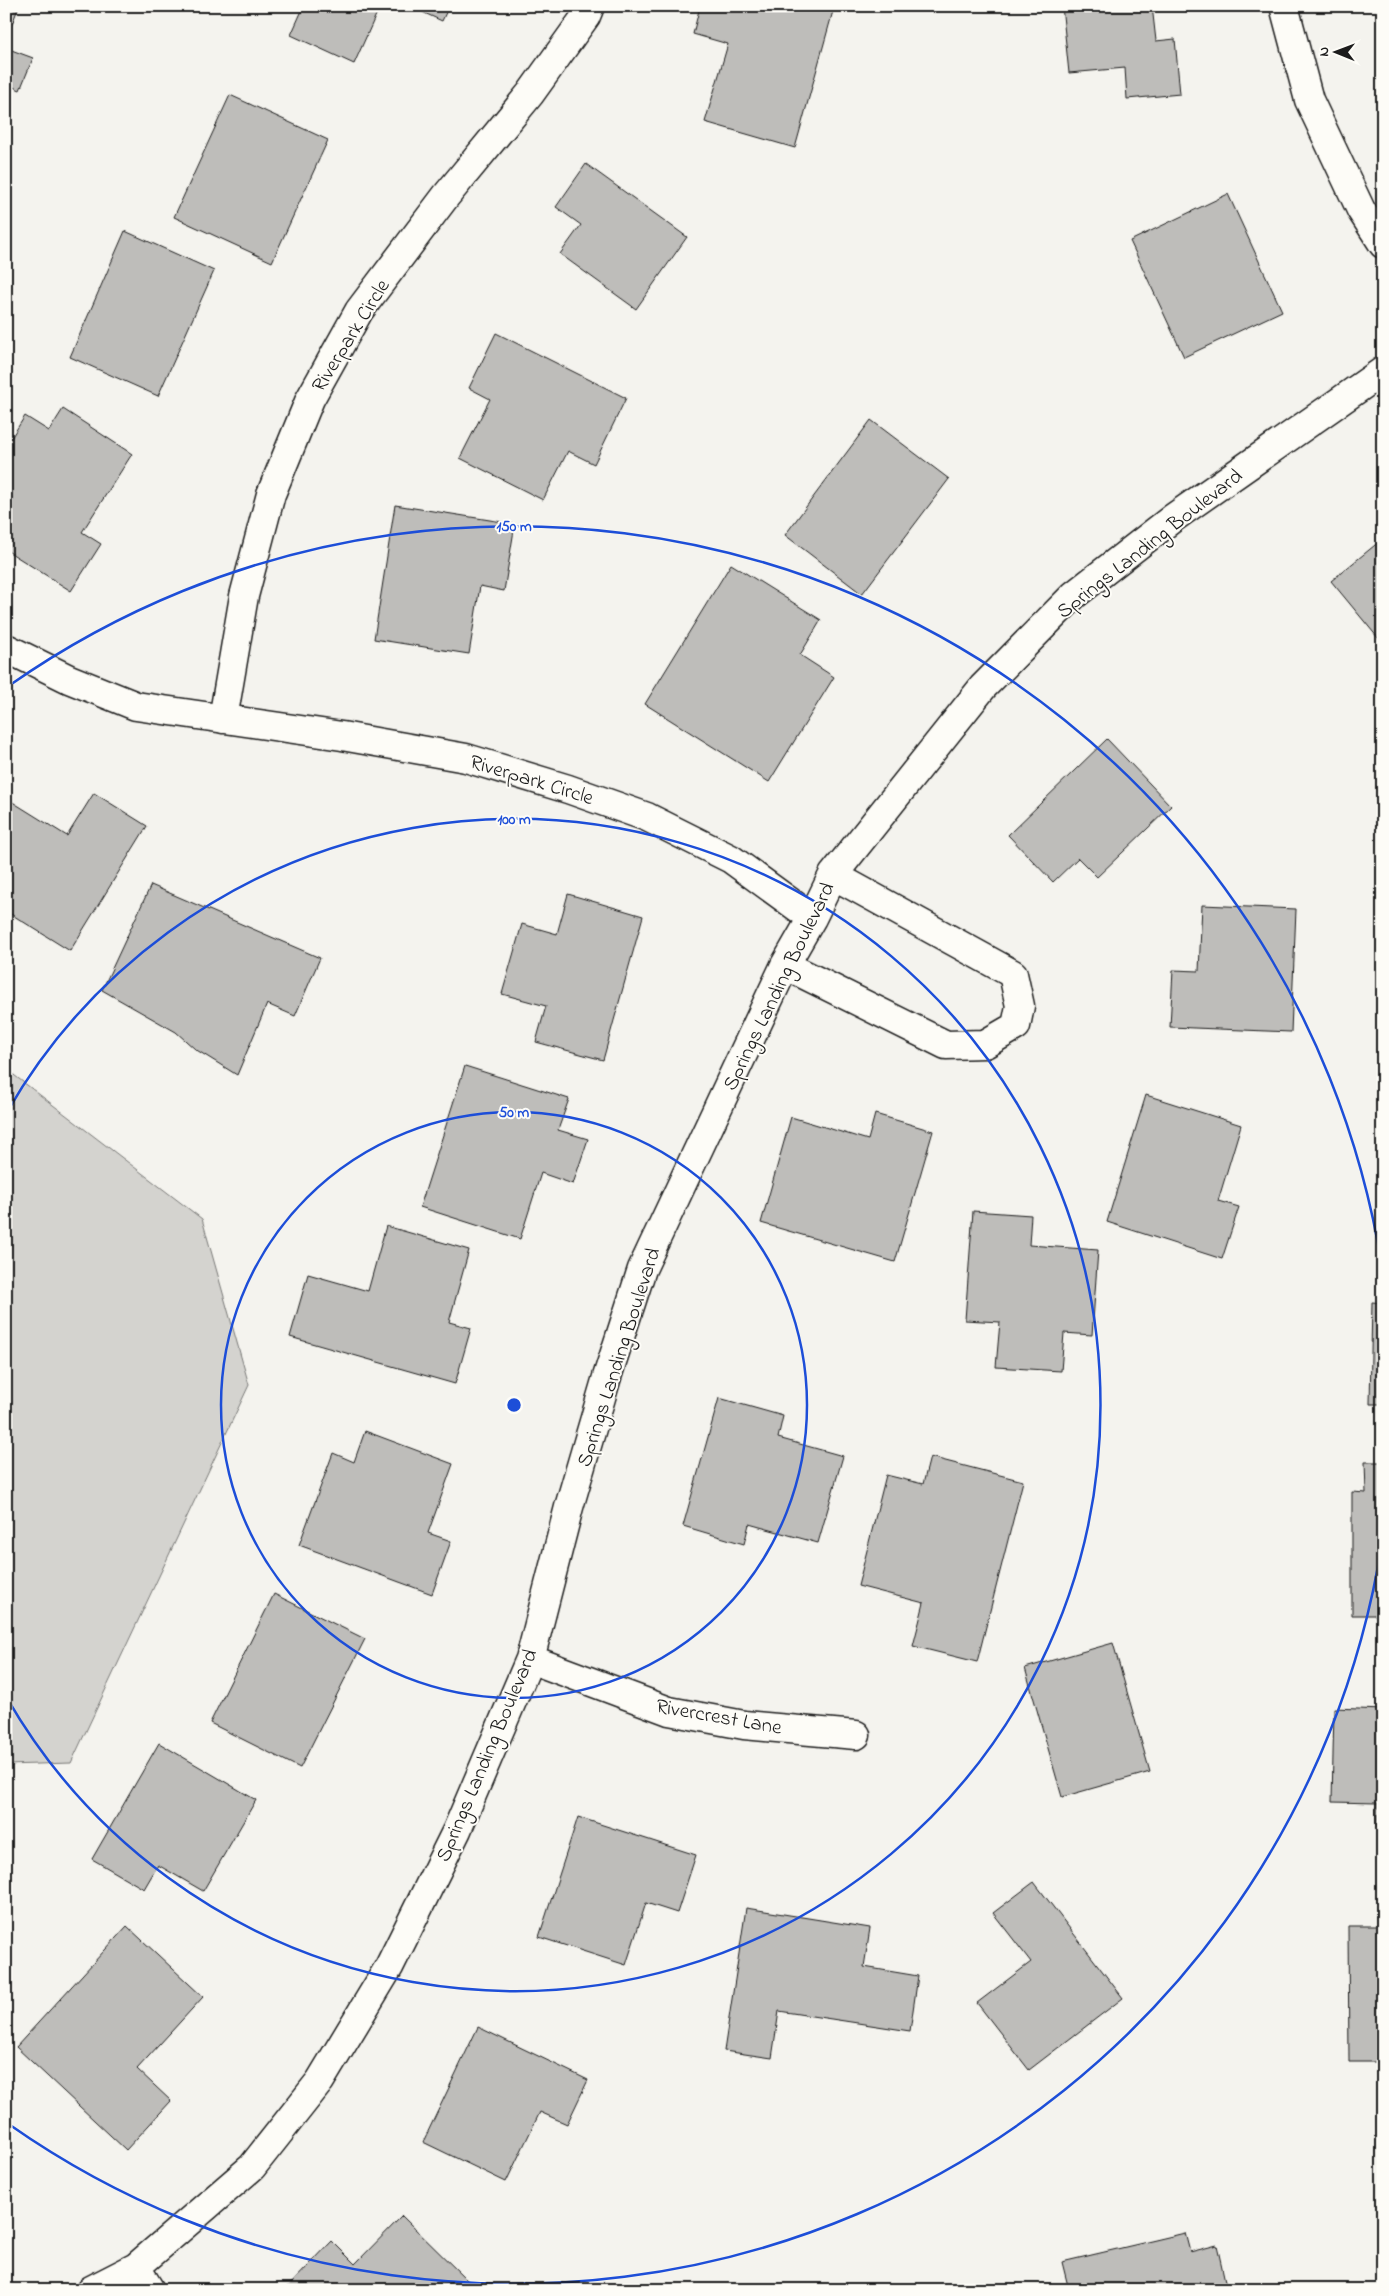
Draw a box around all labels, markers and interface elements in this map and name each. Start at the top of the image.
north arrow [1312,28,1362,78]
text: N [1314,47,1335,57]
street label: Riverpark Circle [305,273,399,398]
street label: Springs Landing Boulevard [1051,462,1251,628]
text: 150 m [496,516,532,538]
street label: Riverpark Circle [466,748,597,814]
text: 100 m [497,809,531,831]
street label: Springs Landing Boulevard [716,877,845,1097]
text: 50 m [499,1102,530,1124]
street label: Springs Landing Boulevard [570,1244,671,1472]
centre of rings [505,1396,523,1414]
street label: Springs Landing Boulevard [429,1644,548,1868]
street label: Rivercrest Lane [653,1692,784,1744]

